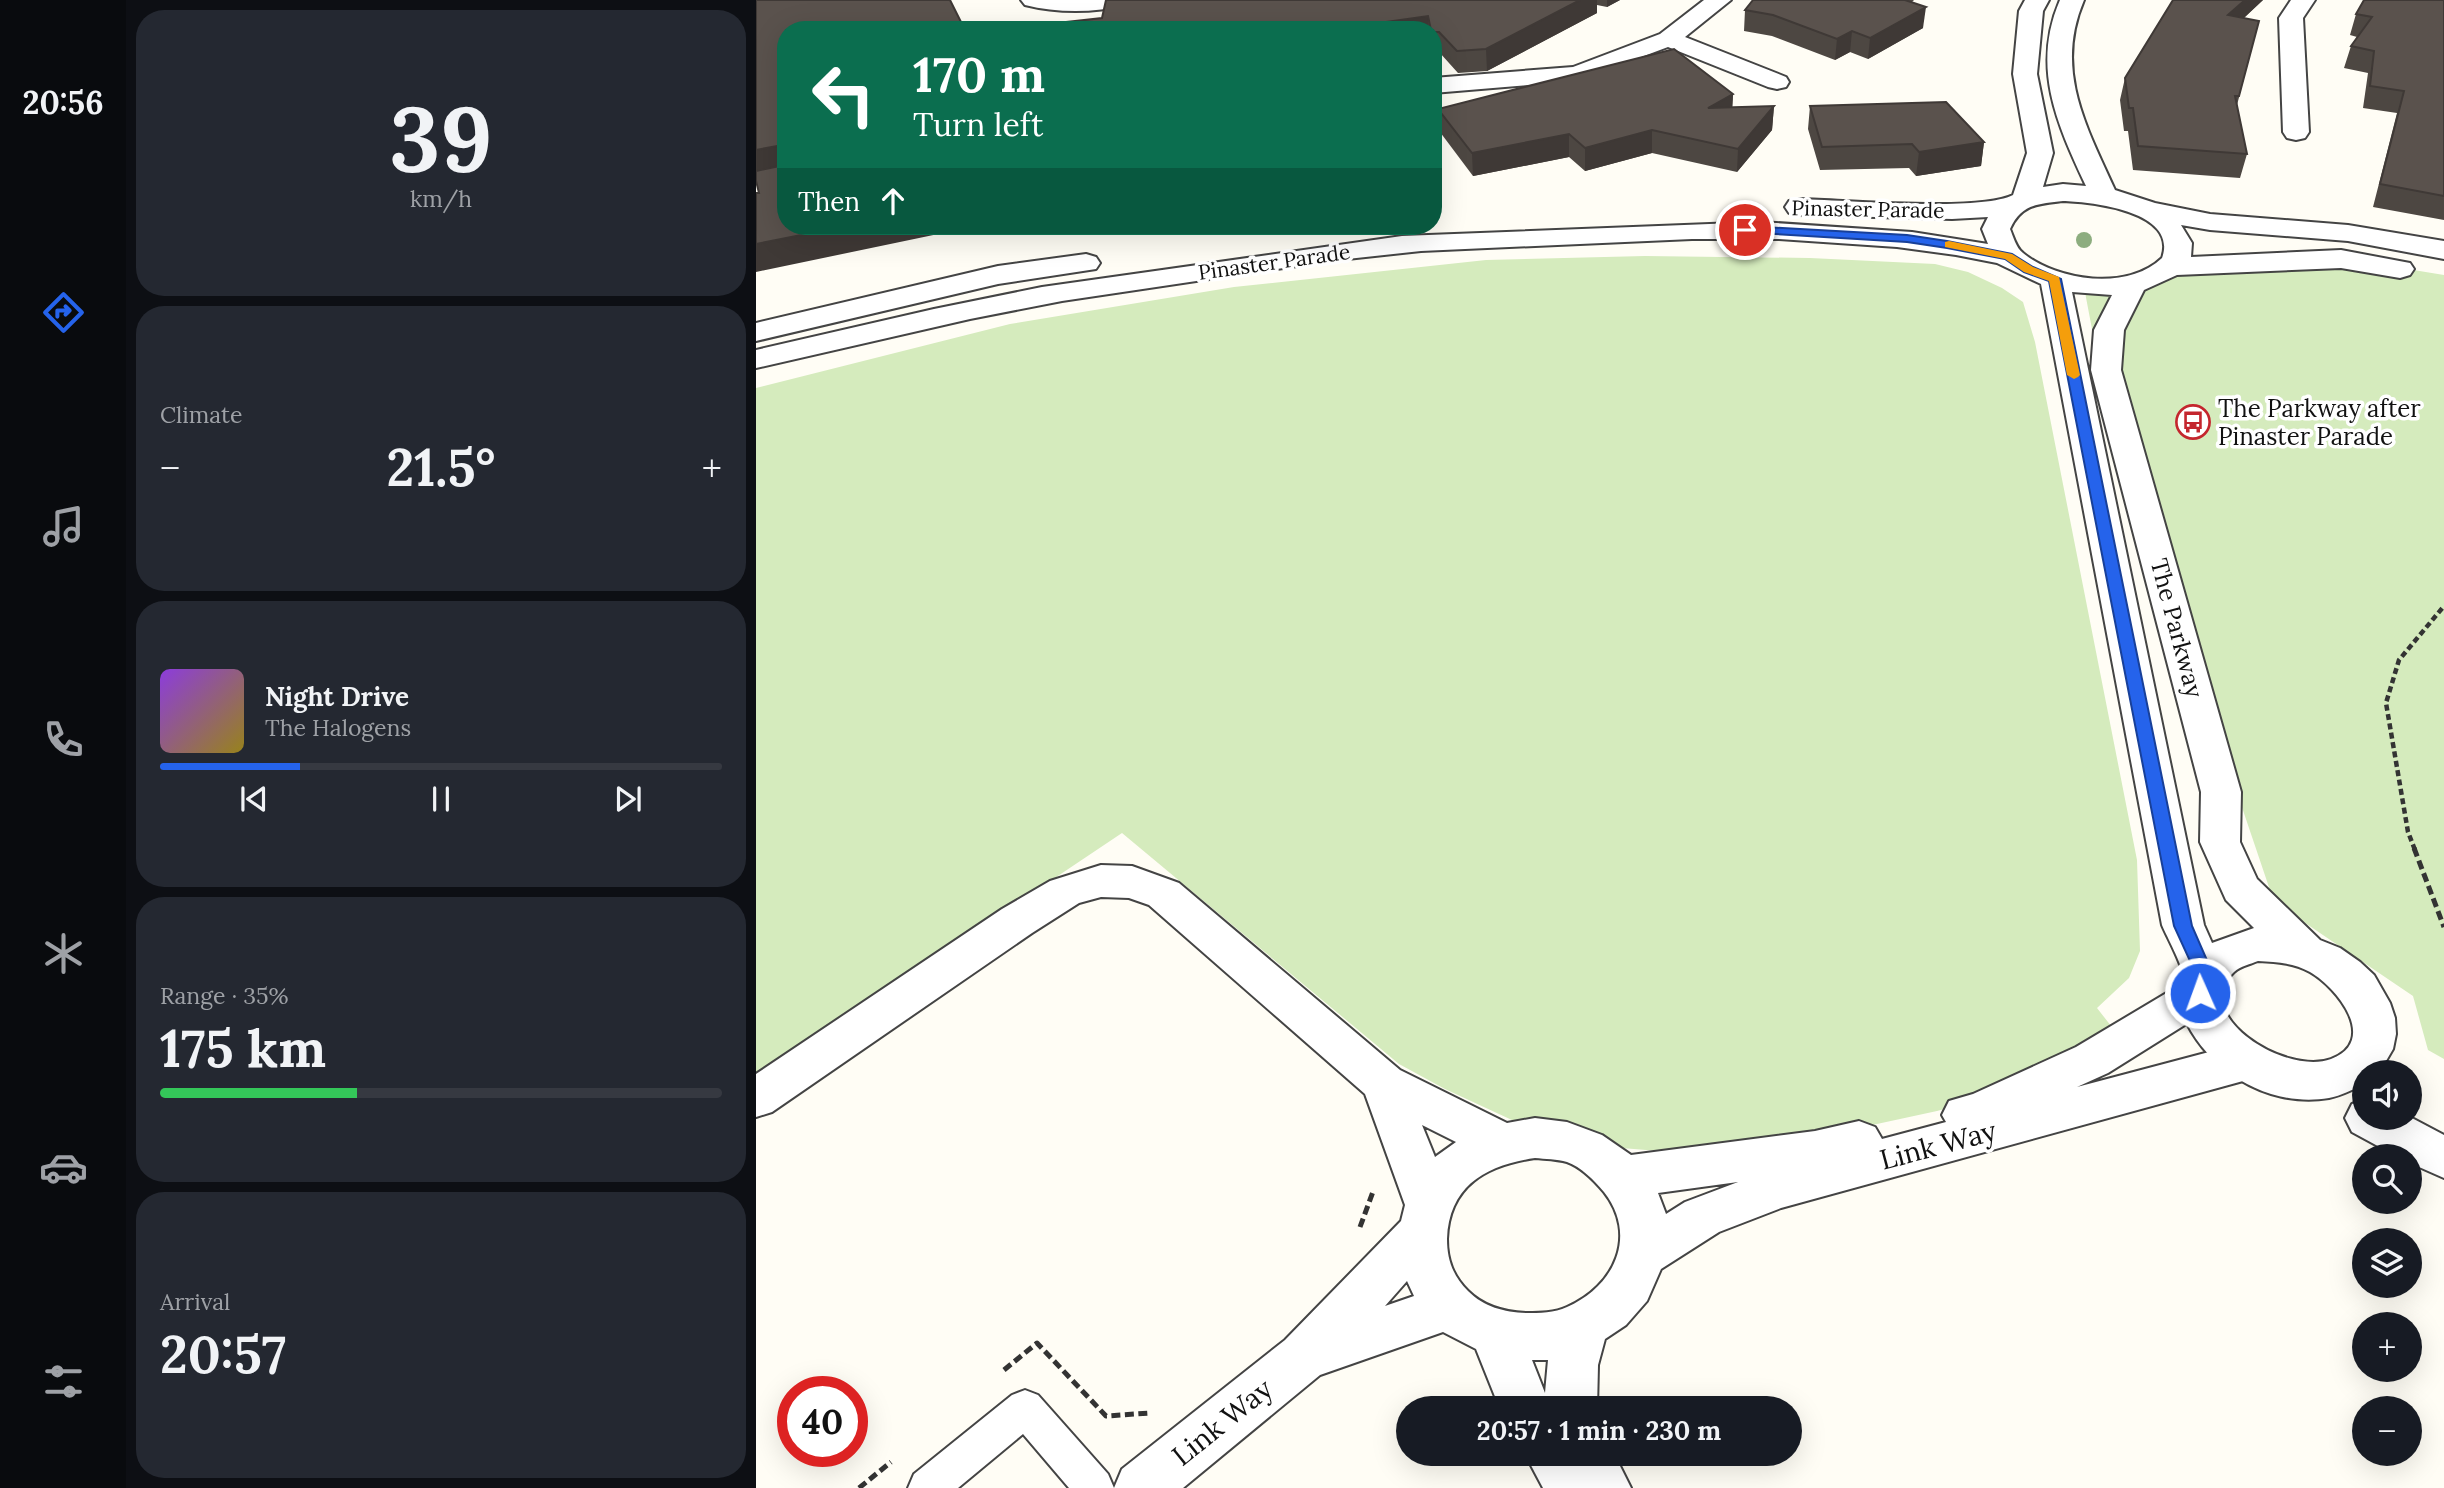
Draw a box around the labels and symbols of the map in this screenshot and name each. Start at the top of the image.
street label: Pinaster Parade [1791,194,1945,224]
pin [1715,200,1775,260]
street label: Pinaster Parade [1196,238,1352,286]
place label: The Parkway after Pinaster Parade [2218,393,2421,452]
bus stop icon: The Parkway after Pinaster Parade [2174,403,2212,441]
street label: The Parkway [2144,555,2211,701]
position arrow [2163,956,2237,1030]
street label: Link Way [1876,1112,2000,1178]
street label: Link Way [1164,1370,1280,1473]
speed limit sign: 40 [777,1376,868,1467]

